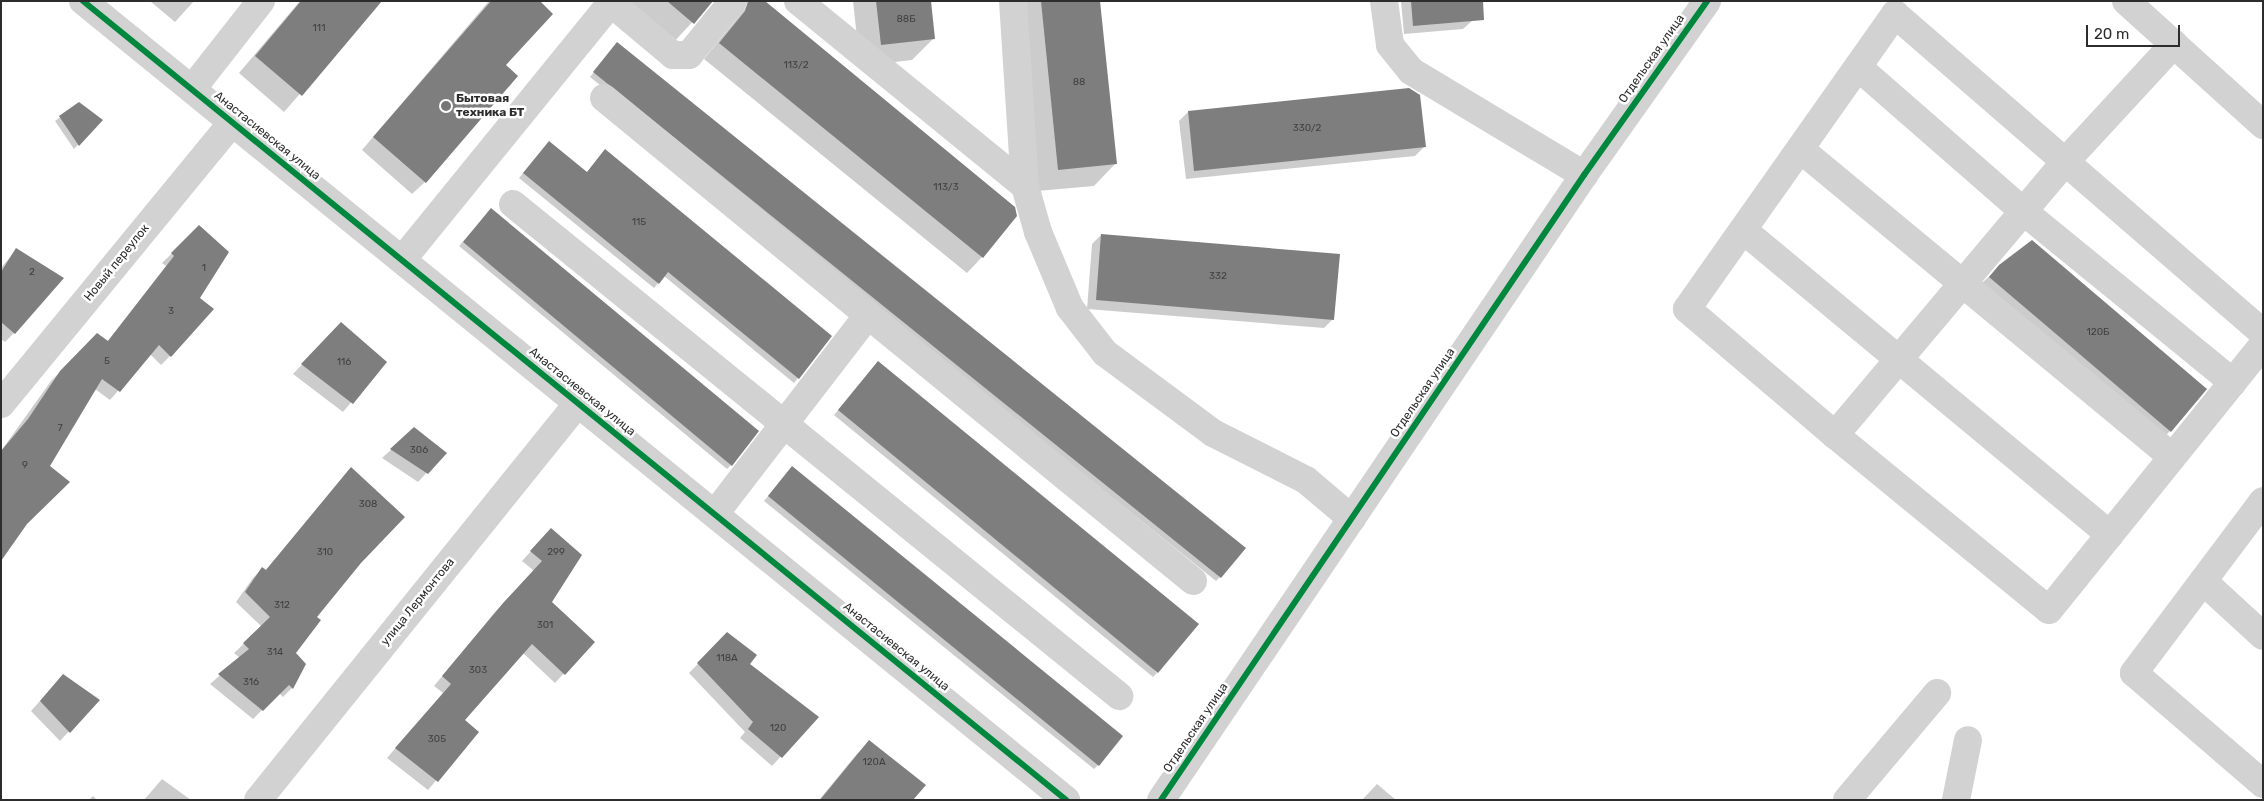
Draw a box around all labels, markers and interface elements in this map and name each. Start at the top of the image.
street label: Отдельская улица [1616,12,1688,106]
house number: 88Б [896,14,916,26]
scale bar [2089,15,2183,47]
house number: 111 [313,23,325,35]
text: 20 m [2094,25,2129,43]
house number: 113/2 [783,60,809,72]
house number: 88 [1073,77,1085,89]
street label: Анастасиевская улица [211,89,323,183]
place label: Бытовая техника БТ [456,92,524,120]
marker: Бытовая техника БТ [440,100,452,112]
house number: 330/2 [1293,123,1321,135]
house number: 113/3 [933,182,959,194]
house number: 115 [632,217,646,229]
street label: Новый переулок [82,222,152,304]
house number: 1 [202,263,206,275]
house number: 2 [29,267,35,279]
house number: 332 [1209,271,1227,283]
house number: 3 [168,306,174,318]
house number: 120Б [2087,327,2109,339]
street label: Анастасиевская улица [526,345,638,439]
street label: Отдельская улица [1388,346,1458,440]
house number: 5 [104,356,110,368]
house number: 116 [337,357,351,369]
house number: 7 [57,423,63,435]
house number: 306 [410,445,428,457]
house number: 9 [22,460,28,472]
house number: 308 [359,499,377,511]
house number: 310 [317,547,333,559]
house number: 299 [547,547,565,559]
street label: улица Лермонтова [378,555,458,649]
house number: 312 [274,600,290,612]
street label: Анастасиевская улица [840,600,952,694]
house number: 301 [537,620,553,632]
house number: 314 [267,647,283,659]
house number: 118А [716,653,738,665]
house number: 303 [469,665,487,677]
house number: 316 [243,677,259,689]
street label: Отдельская улица [1161,681,1231,775]
house number: 120 [770,723,786,735]
house number: 305 [428,734,446,746]
house number: 120А [862,757,886,769]

